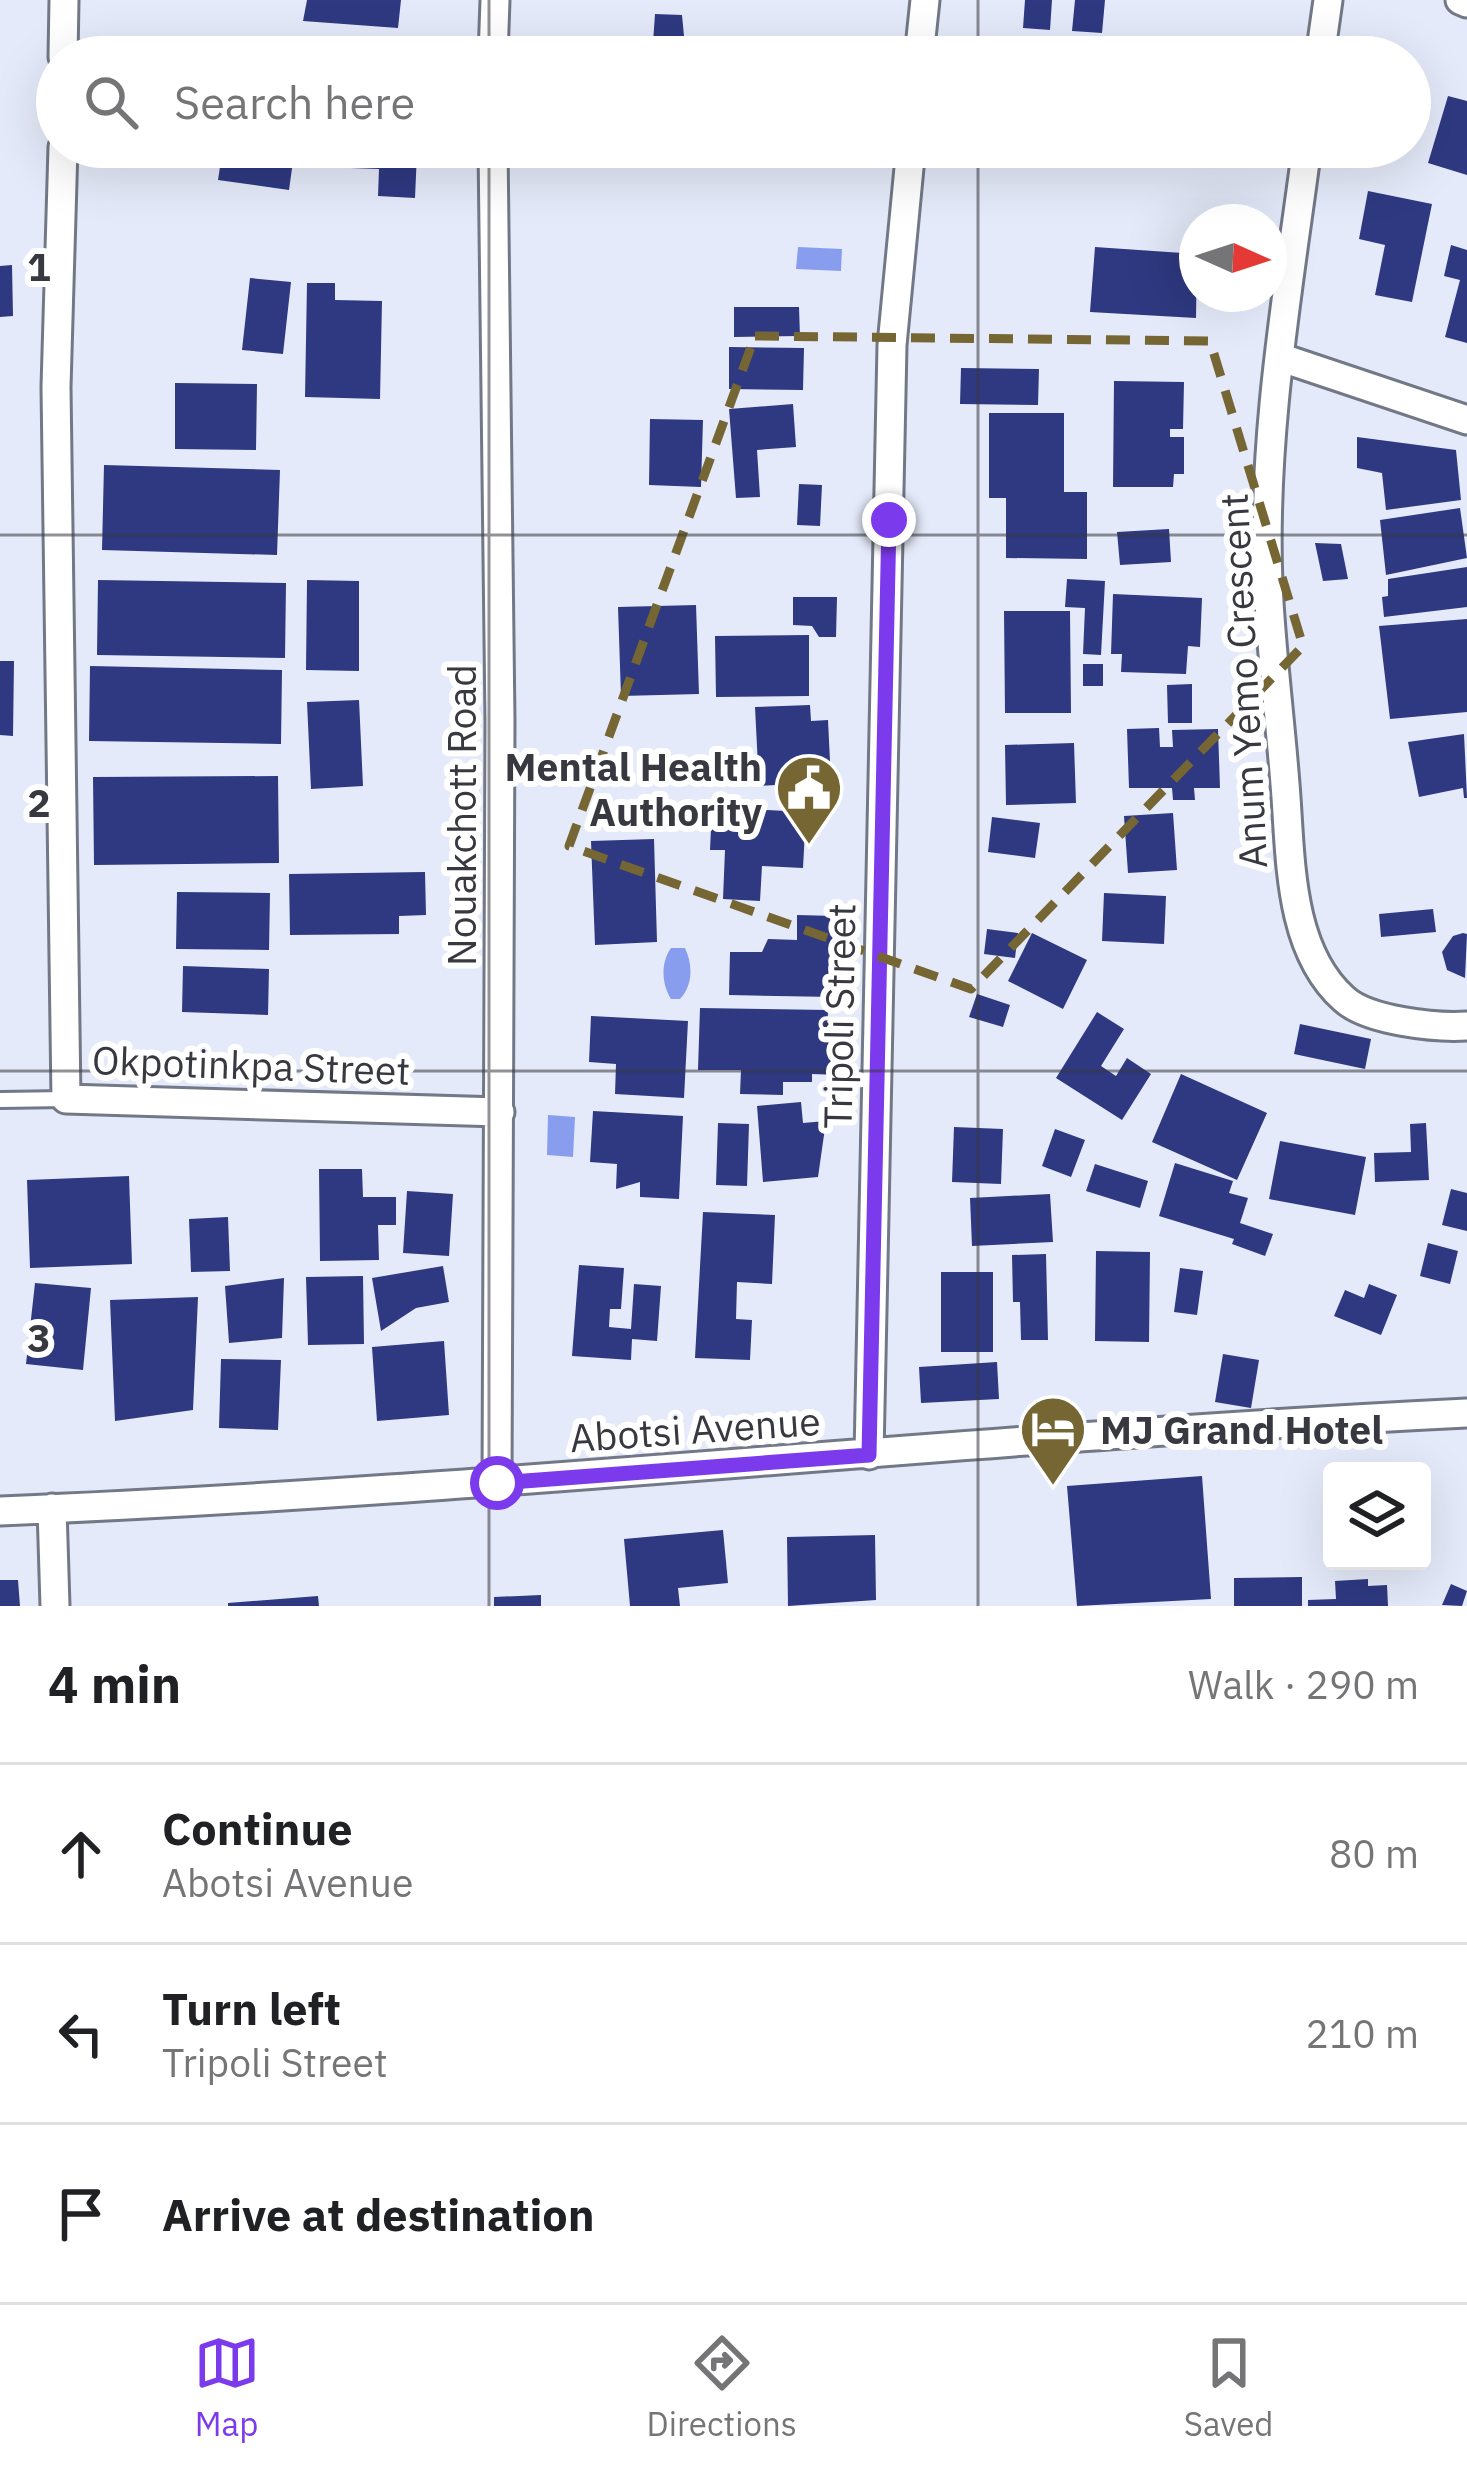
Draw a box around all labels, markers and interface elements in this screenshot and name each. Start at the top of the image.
search box [36,36,1431,168]
icon: search [78,69,144,135]
text: Search here [174,73,415,131]
north arrow [1179,204,1287,312]
text: 1 [27,241,51,292]
street label: Anum Yemo Crescent [1208,492,1278,870]
route end [862,493,916,547]
street label: Nouakchott Road [436,664,487,966]
place label: Mental Health Authority [505,741,762,837]
public building icon: Mental Health Authority [774,753,844,847]
text: 2 [27,777,51,828]
street label: Tripoli Street [812,903,866,1129]
street label: Okpotinkpa Street [91,1034,411,1096]
text: 3 [27,1312,51,1363]
hotel icon: MJ Grand Hotel [1018,1394,1088,1488]
street label: Abotsi Avenue [568,1395,822,1463]
place label: MJ Grand Hotel [1100,1404,1383,1455]
route start [470,1456,524,1510]
map controls [1323,1462,1431,1570]
button: layers [1323,1462,1431,1570]
text: 4 min [48,1651,181,1717]
text: Walk · 290 m [1188,1659,1419,1710]
text: Continue [162,1799,353,1857]
icon: ahead [48,1821,114,1887]
text: 80 m [1329,1828,1419,1879]
text: Abotsi Avenue [162,1857,413,1908]
text: Turn left [162,1979,341,2037]
icon: left [48,2001,114,2067]
text: 210 m [1306,2008,1419,2059]
text: Tripoli Street [162,2037,388,2088]
icon: arrive [48,2181,114,2247]
text: Arrive at destination [162,2185,595,2243]
tab: Map [194,2330,260,2445]
tab: Directions [647,2330,797,2445]
tab: Saved [1184,2330,1273,2445]

